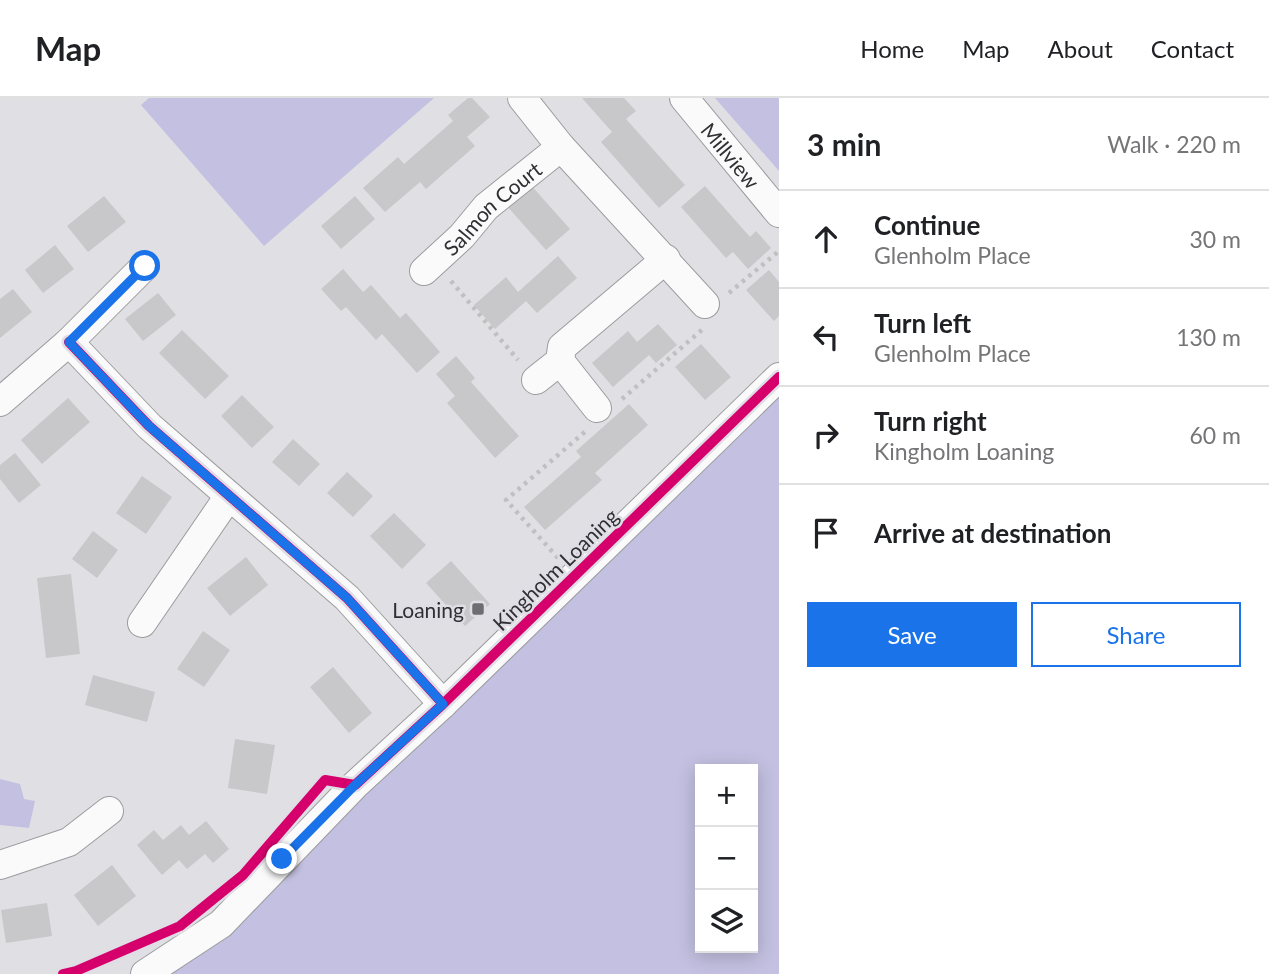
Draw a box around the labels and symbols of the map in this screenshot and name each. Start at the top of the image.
street label: Millview [697,117,766,193]
street label: Salmon Court [438,155,546,260]
route start [129,250,160,281]
street label: Kingholm Loaning [487,503,623,635]
place label: Loaning [392,597,464,622]
marker: Loaning [470,601,486,617]
route end [266,843,297,874]

